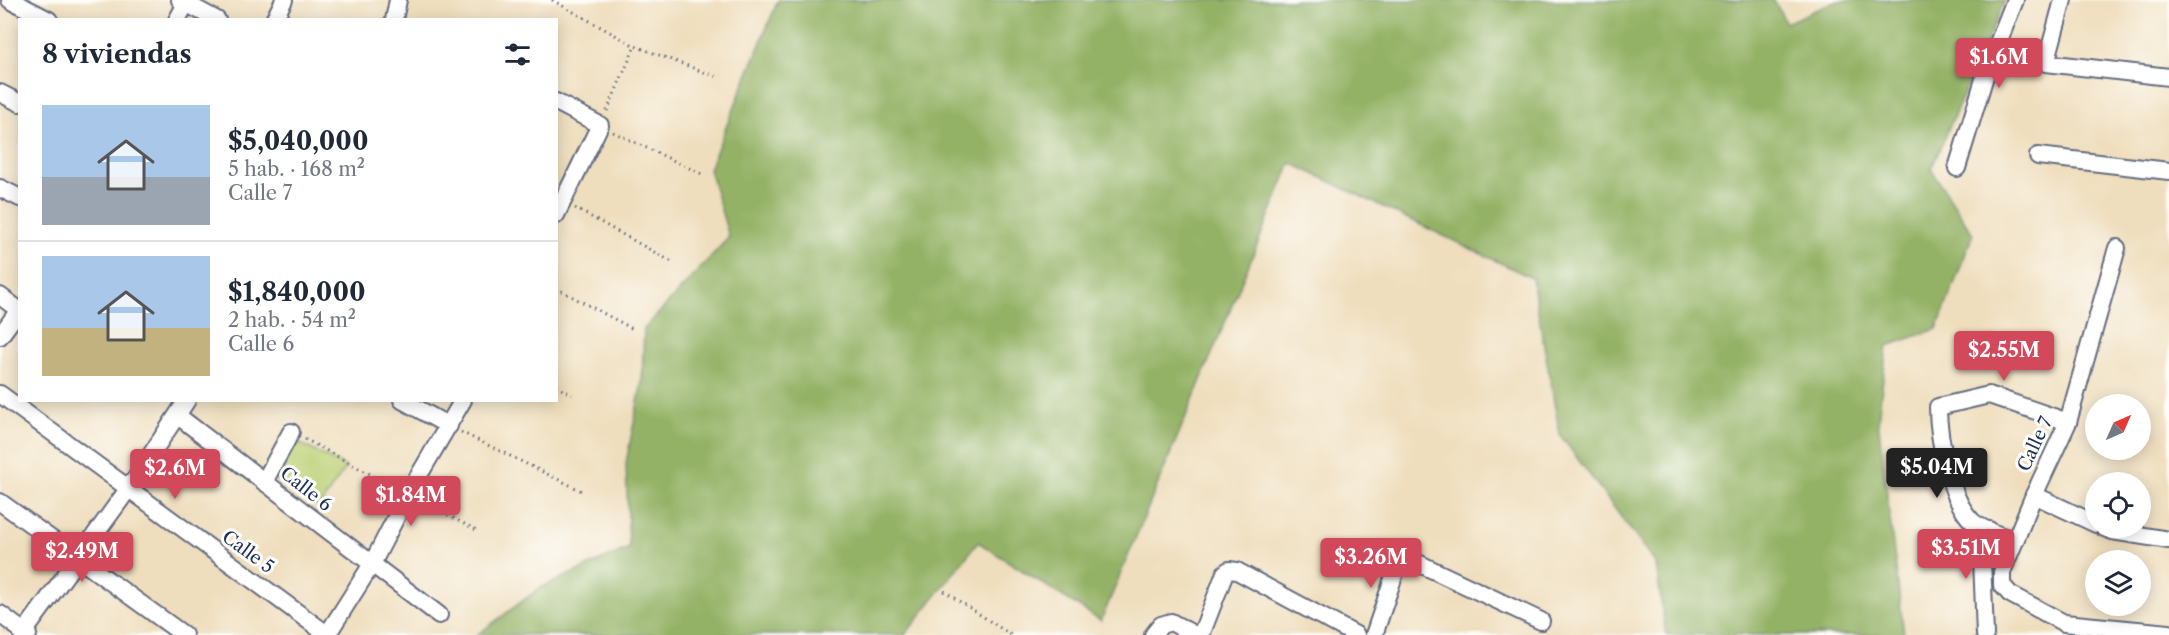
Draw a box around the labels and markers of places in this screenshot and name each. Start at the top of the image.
pin: $1.6M [1957,38,2041,89]
pin: $2.55M [1955,331,2053,382]
pin: $5.04M [1888,448,1986,499]
pin: $2.6M [133,449,217,500]
pin: $1.84M [362,476,460,527]
pin: $3.51M [1917,529,2015,580]
pin: $2.49M [33,532,131,583]
pin: $3.26M [1322,538,1420,589]

